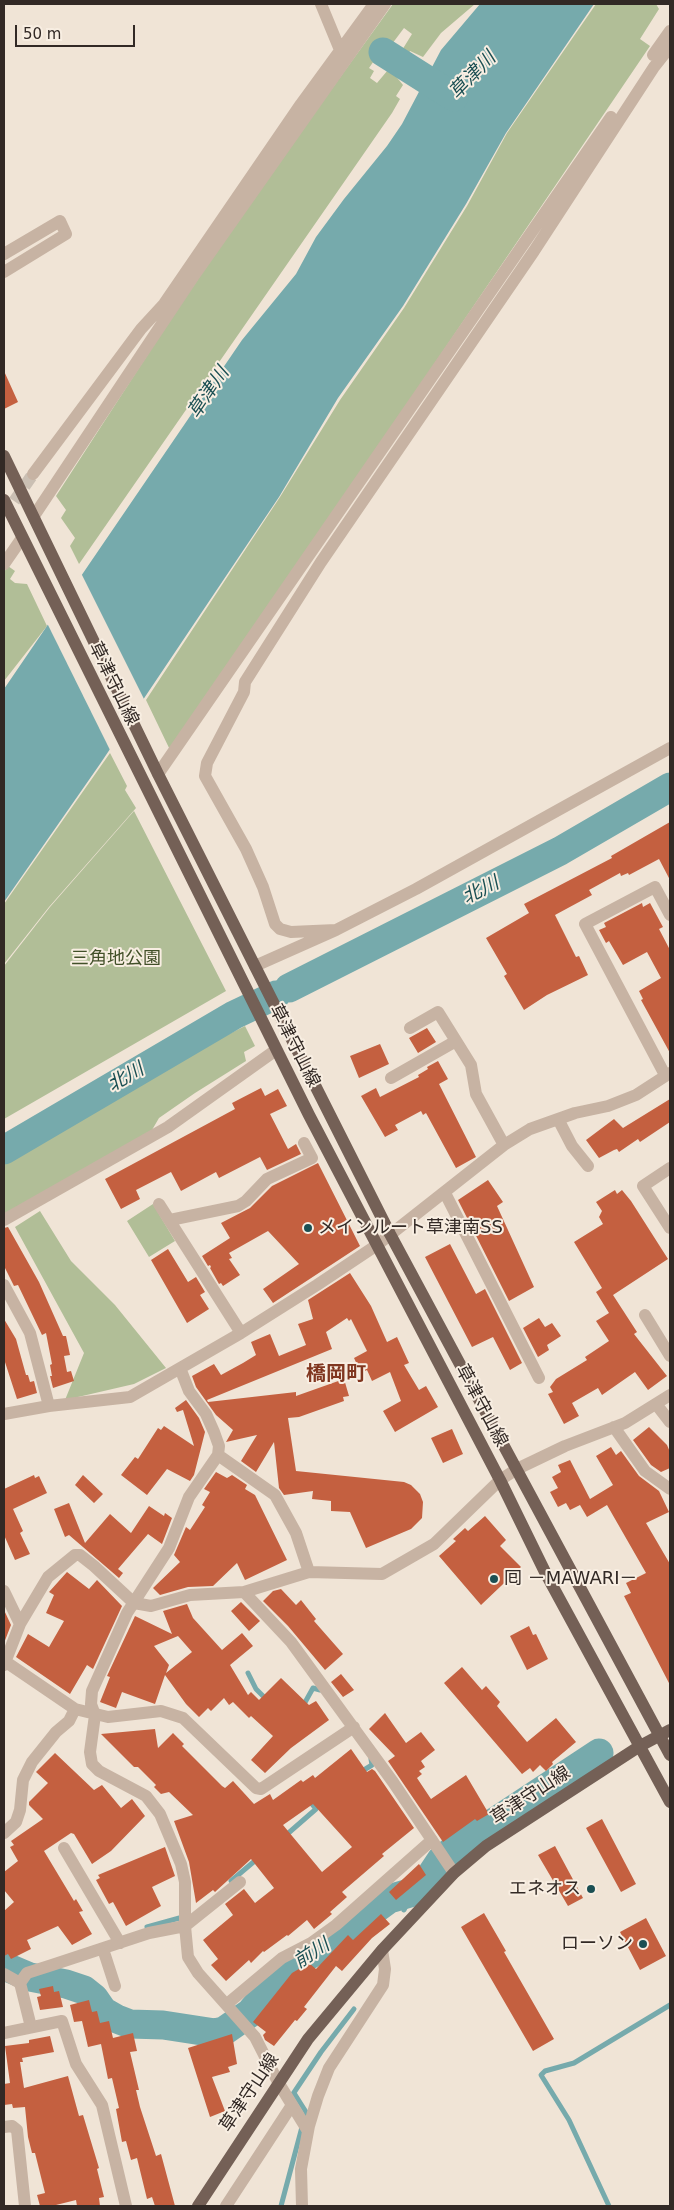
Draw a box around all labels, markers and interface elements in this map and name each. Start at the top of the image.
scale bar [18,15,138,47]
text: 50 m [23,25,61,43]
water label: 草津川 [445,48,501,104]
water label: 草津川 [184,363,234,423]
street label: 草津守山線 [84,639,142,729]
water label: 北川 [459,872,503,910]
park label: 三角地公園 [71,948,161,970]
street label: 草津守山線 [264,1001,324,1091]
water label: 北川 [104,1059,148,1097]
place label: メインルート草津南SS [318,1217,503,1239]
marker: メインルート草津南SS [302,1222,314,1234]
street label: 草津守山線 [450,1361,512,1451]
district label: 橋岡町 [306,1363,366,1387]
place label: 囘 －MAWARI－ [504,1568,638,1590]
marker: 囘 －MAWARI－ [488,1573,500,1585]
street label: 草津守山線 [487,1762,575,1830]
place label: エネオス [509,1878,581,1900]
marker: エネオス [585,1883,597,1895]
place label: ローソン [561,1933,633,1955]
water label: 前川 [290,1934,334,1974]
marker: ローソン [637,1938,649,1950]
street label: 草津守山線 [216,2050,284,2136]

